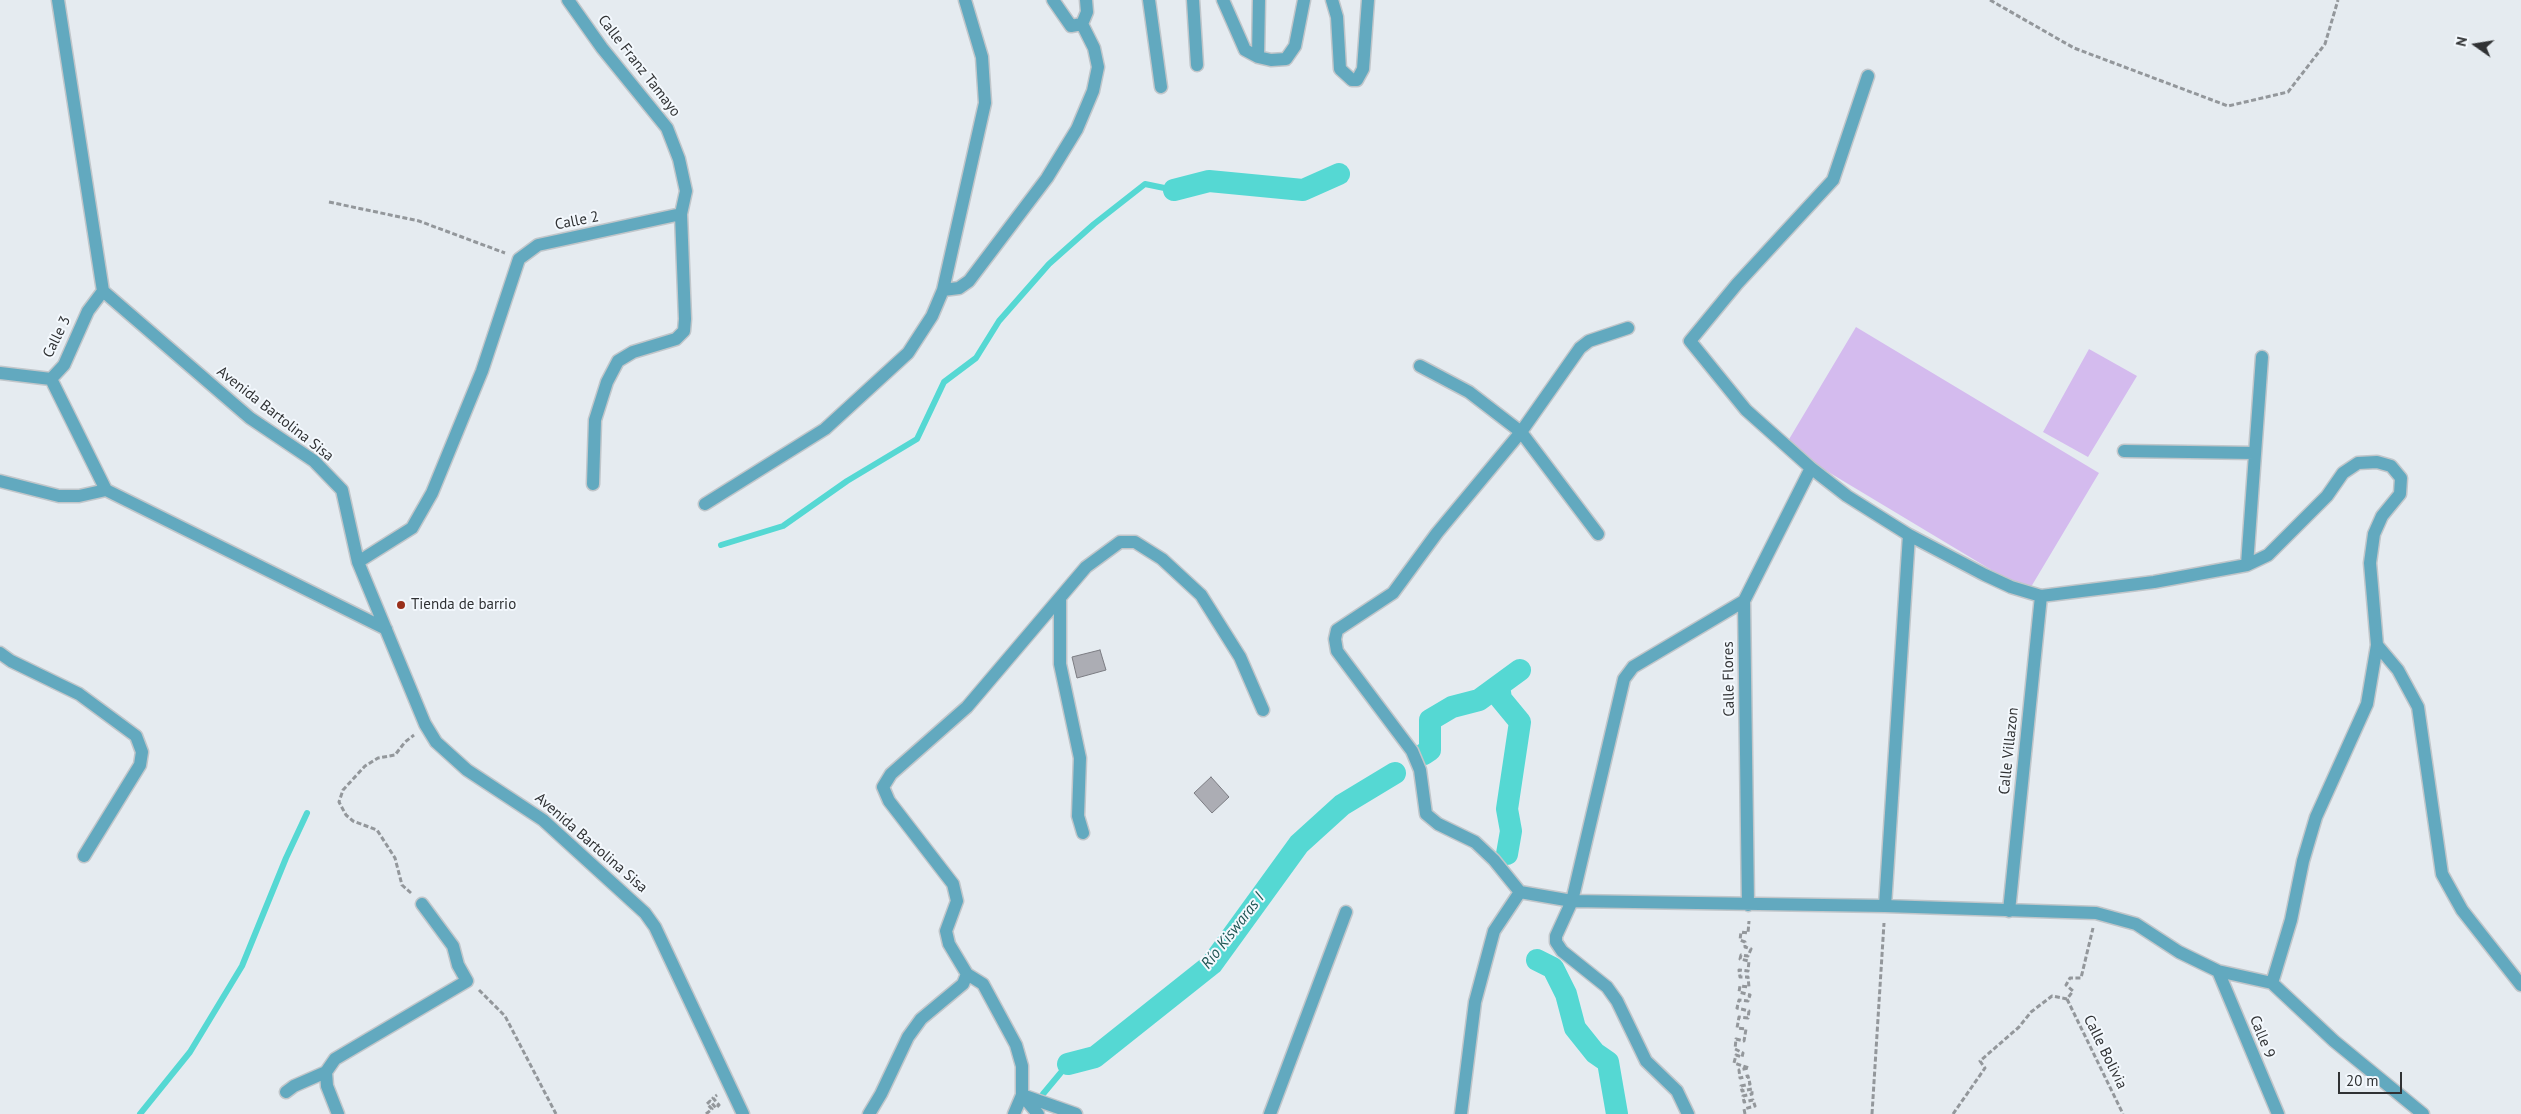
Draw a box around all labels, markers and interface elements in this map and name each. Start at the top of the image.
street label: Calle Franz Tamayo [594,12,684,120]
north arrow [2451,20,2501,70]
text: N [2452,35,2471,48]
street label: Calle 2 [554,208,600,234]
street label: Calle 3 [39,313,75,361]
street label: Avenida Bartolina Sisa [213,363,337,465]
place label: Tienda de barrio [411,596,516,614]
marker: Tienda de barrio [395,599,407,611]
street label: Calle Flores [1719,641,1739,717]
street label: Calle Villazon [1995,707,2023,795]
street label: Avenida Bartolina Sisa [531,789,651,897]
water label: Río Kiswaras I [1197,889,1269,973]
street label: Calle Bolivia [2079,1012,2131,1092]
street label: Calle 9 [2245,1013,2279,1061]
scale bar [2341,1062,2405,1094]
text: 20 m [2346,1071,2379,1090]

